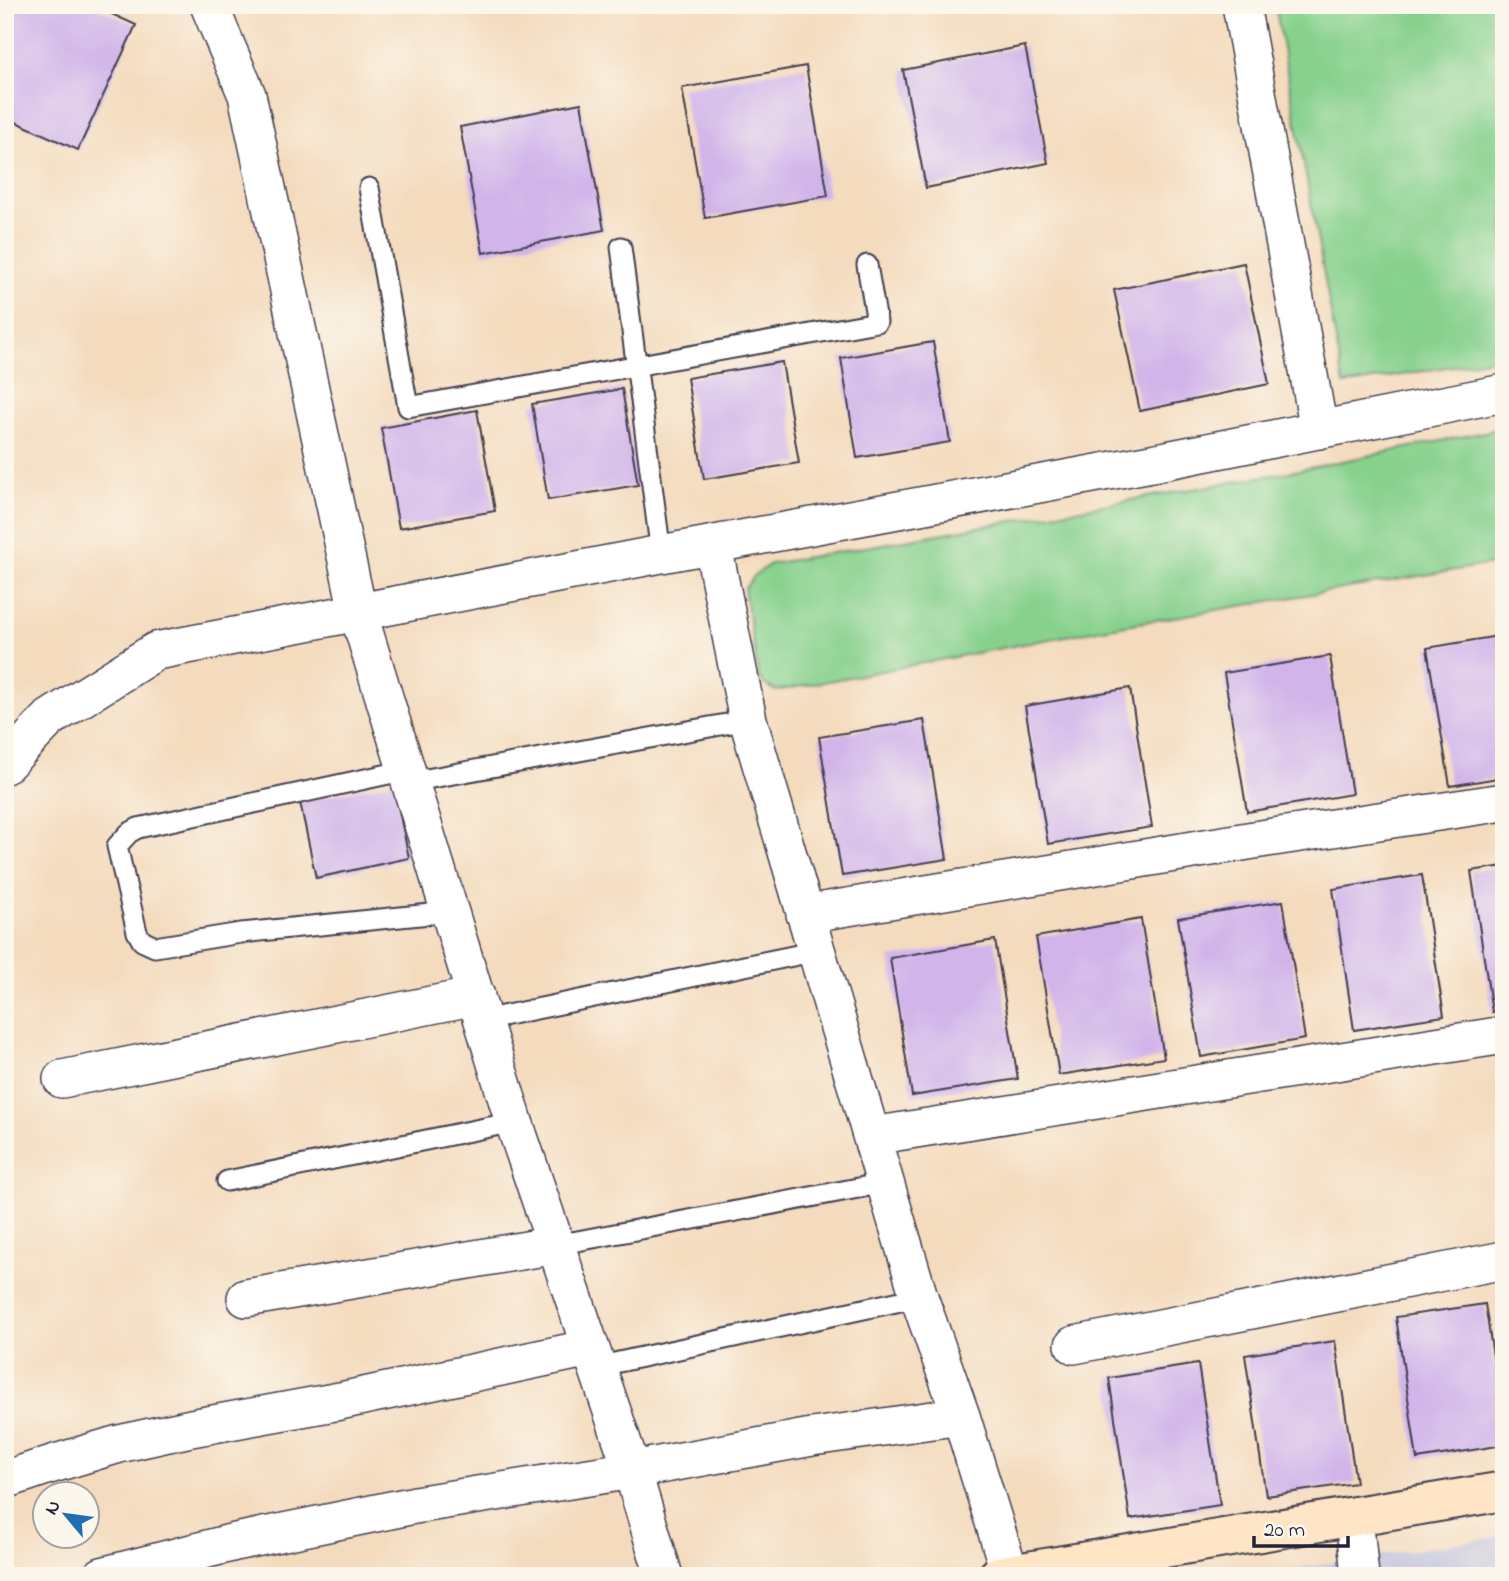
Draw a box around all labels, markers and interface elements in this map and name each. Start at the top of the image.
north arrow [32,1480,102,1550]
text: N [38,1496,68,1520]
scale bar [1254,1504,1348,1548]
text: 20 m [1264,1516,1305,1546]

